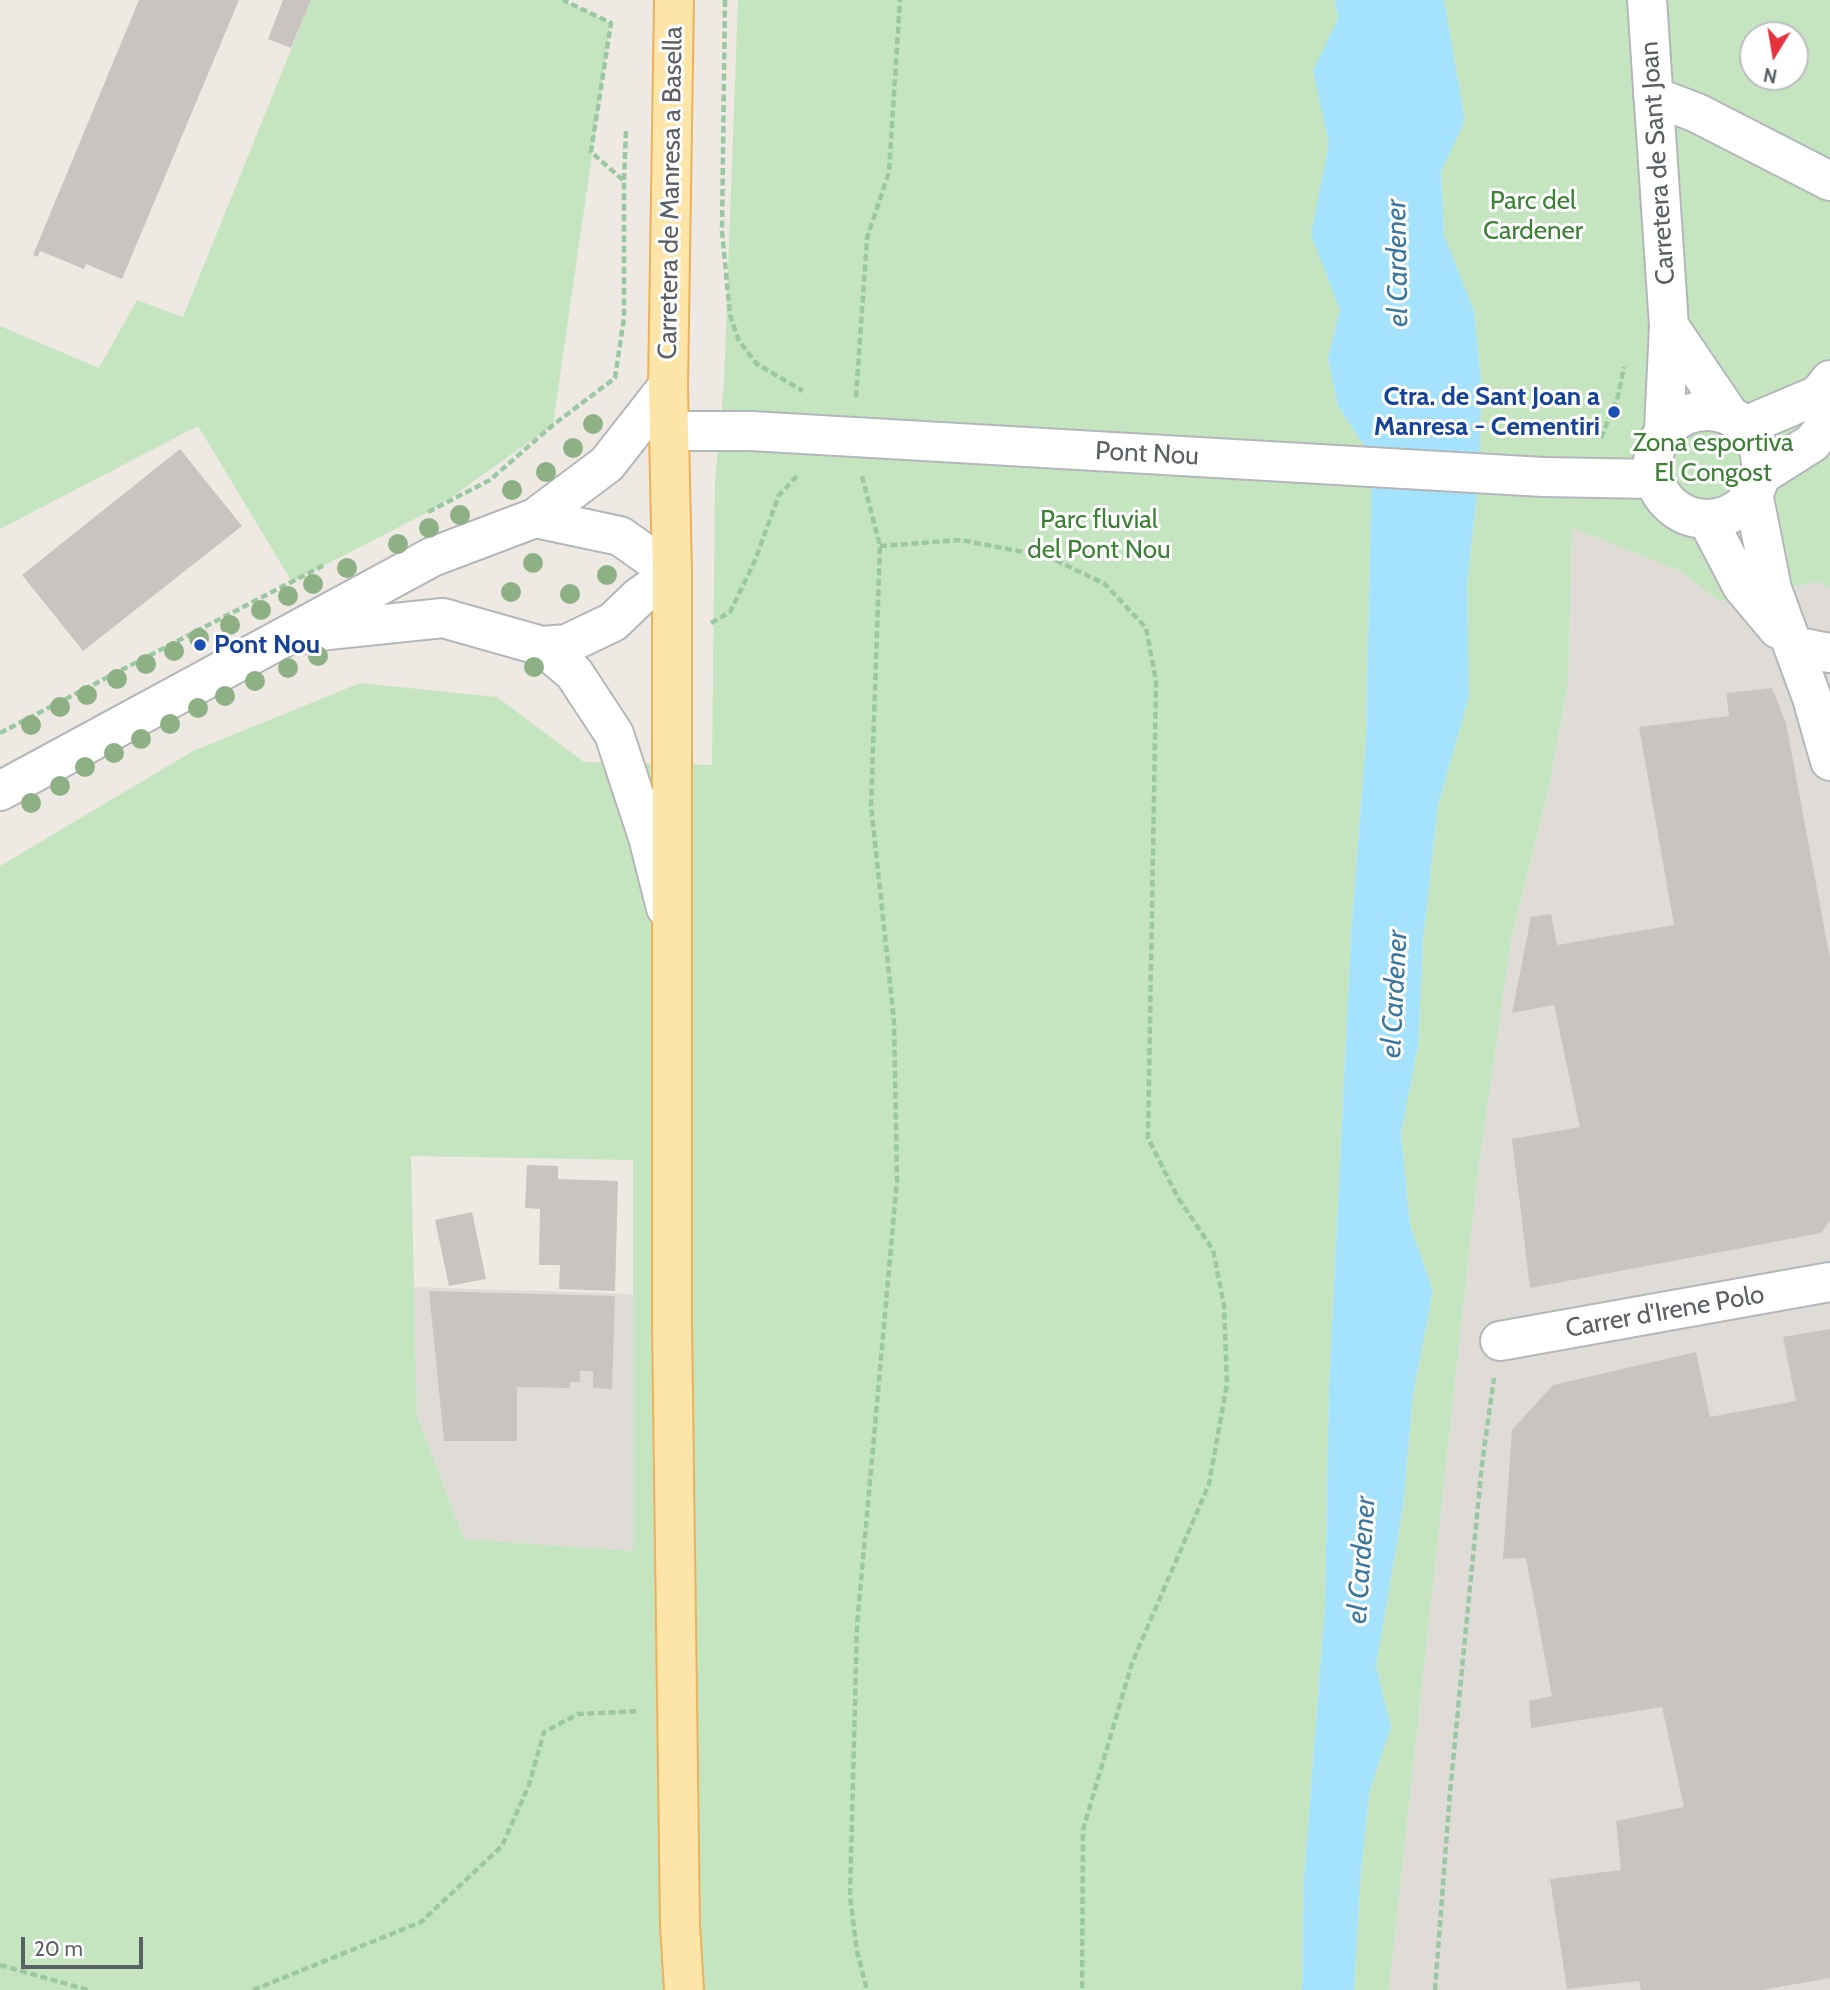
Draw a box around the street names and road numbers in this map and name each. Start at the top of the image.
street label: Carretera de Manresa a Basella [652,26,690,360]
street label: Carretera de Sant Joan [1634,40,1682,286]
street label: Pont Nou [1094,436,1200,472]
street label: Carrer d'Irene Polo [1563,1279,1767,1345]

